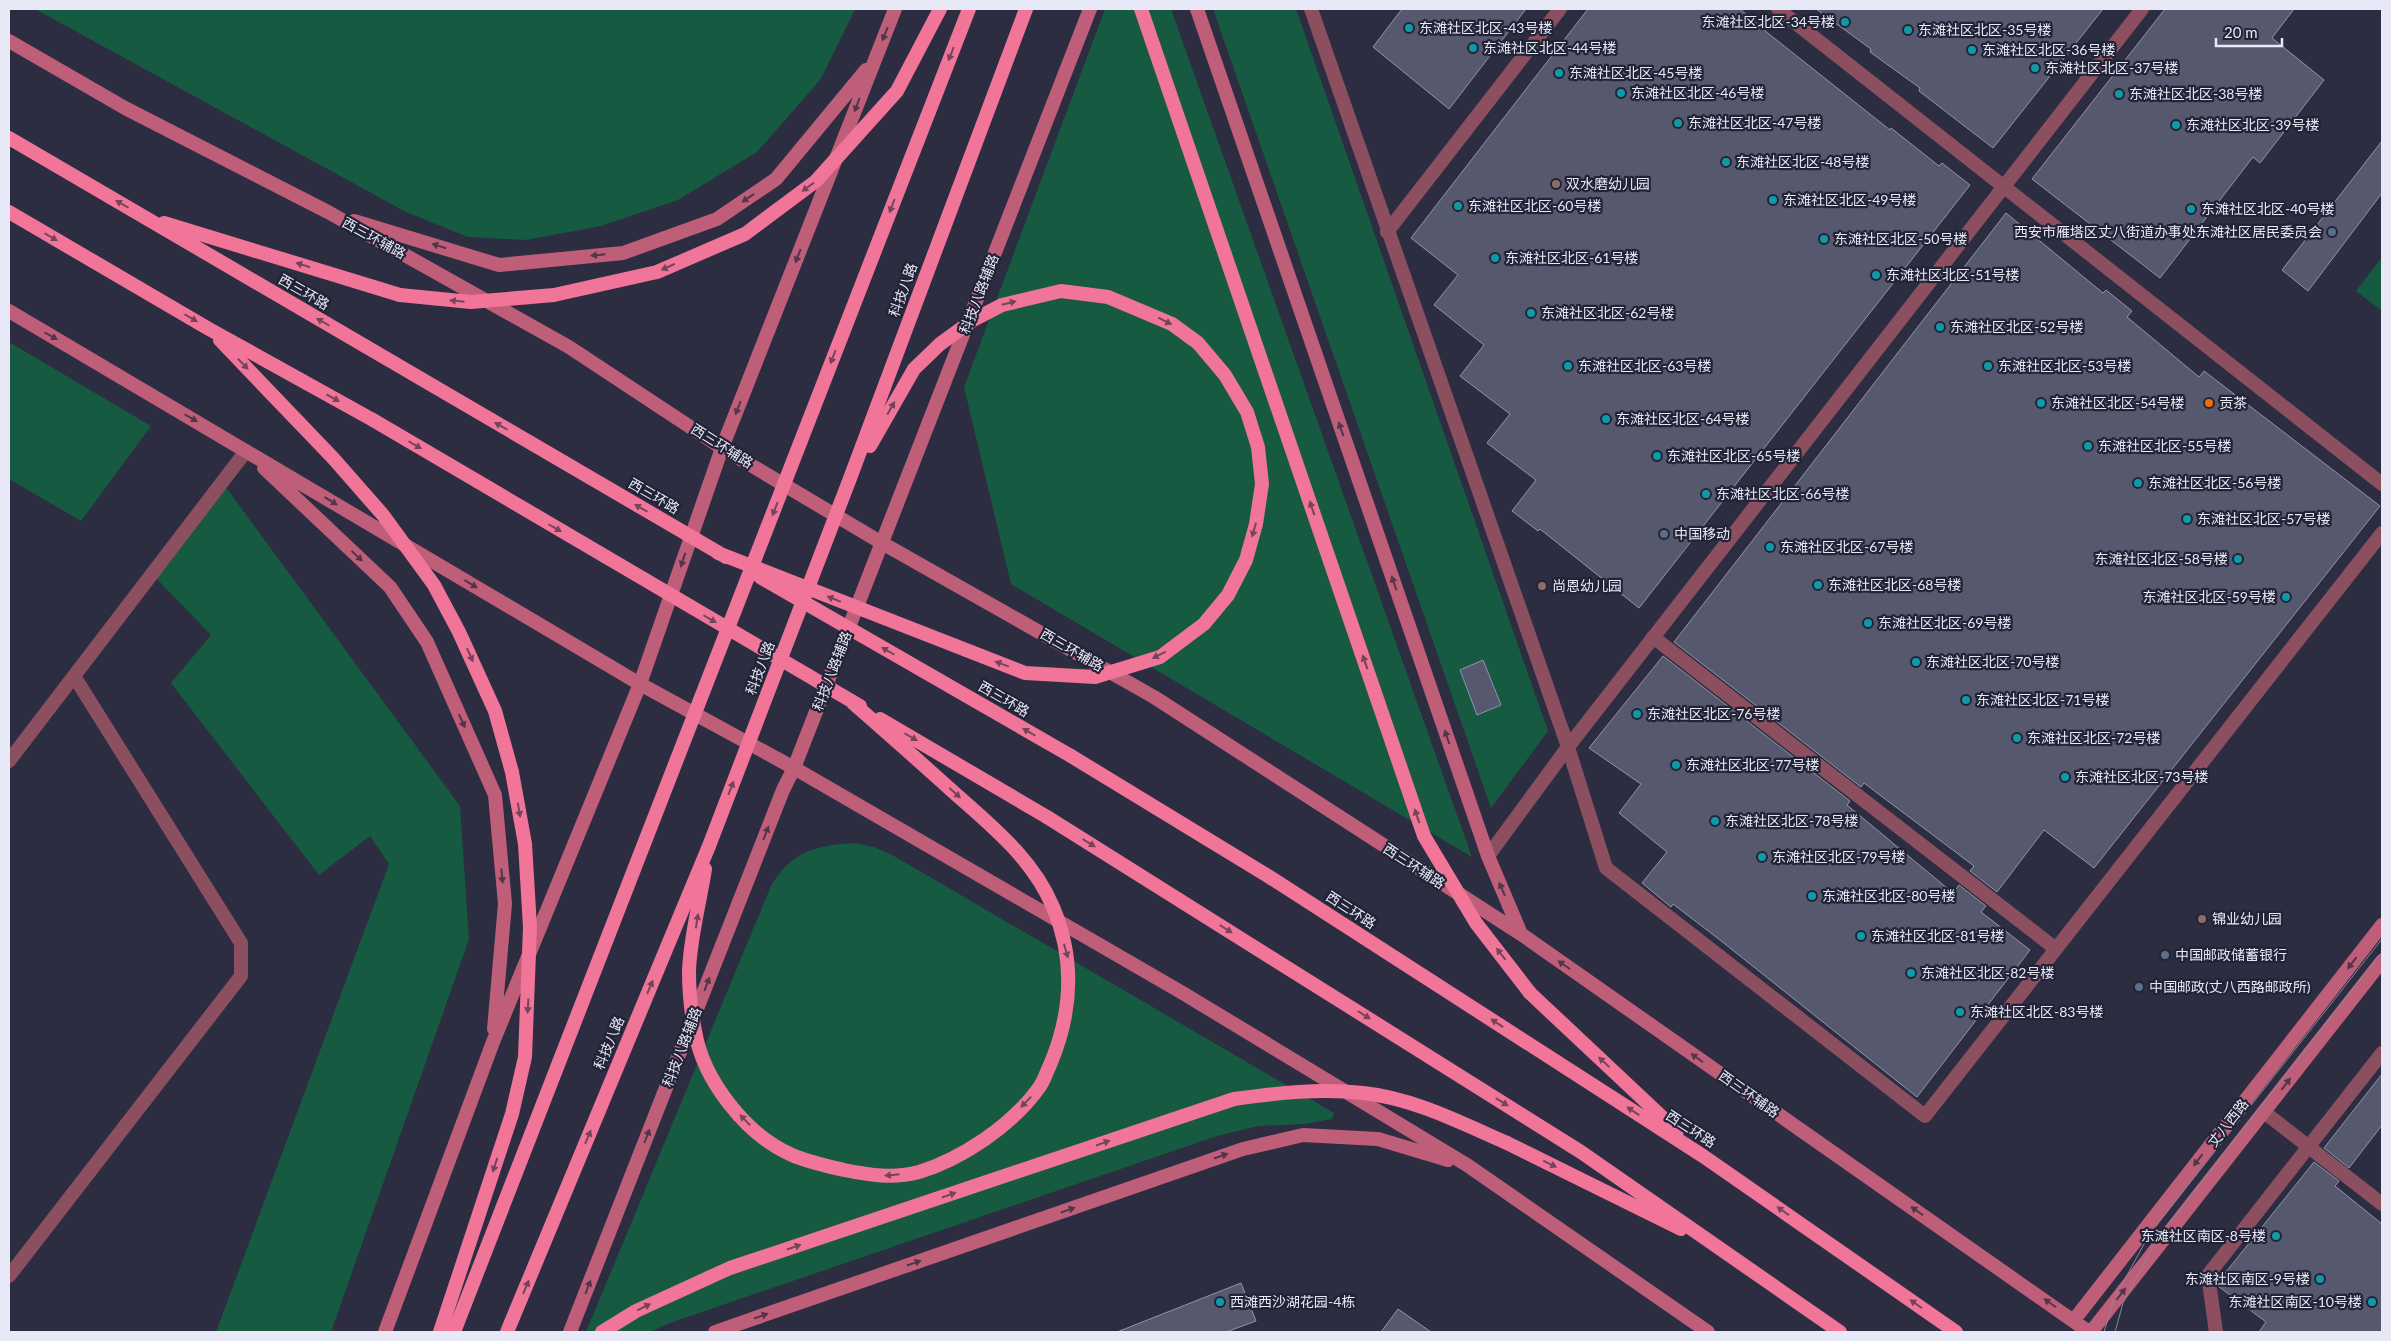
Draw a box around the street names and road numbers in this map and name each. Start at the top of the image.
street label: 西三环辅路 [340,213,409,262]
street label: 科技八路辅路 [956,252,1002,336]
street label: 科技八路 [885,261,920,319]
street label: 西三环路 [276,270,333,313]
street label: 西三环辅路 [688,420,756,471]
street label: 西三环路 [626,474,683,517]
street label: 西三环辅路 [1038,625,1107,674]
street label: 科技八路辅路 [809,629,855,713]
street label: 科技八路 [742,639,778,697]
street label: 西三环路 [976,677,1033,720]
street label: 西三环辅路 [1380,839,1448,892]
street label: 西三环路 [1323,887,1379,932]
street label: 科技八路辅路 [659,1005,705,1089]
street label: 科技八路 [590,1014,627,1072]
street label: 西三环辅路 [1716,1067,1783,1121]
street label: 丈八西路 [2204,1095,2252,1150]
street label: 西三环路 [1663,1106,1719,1151]

